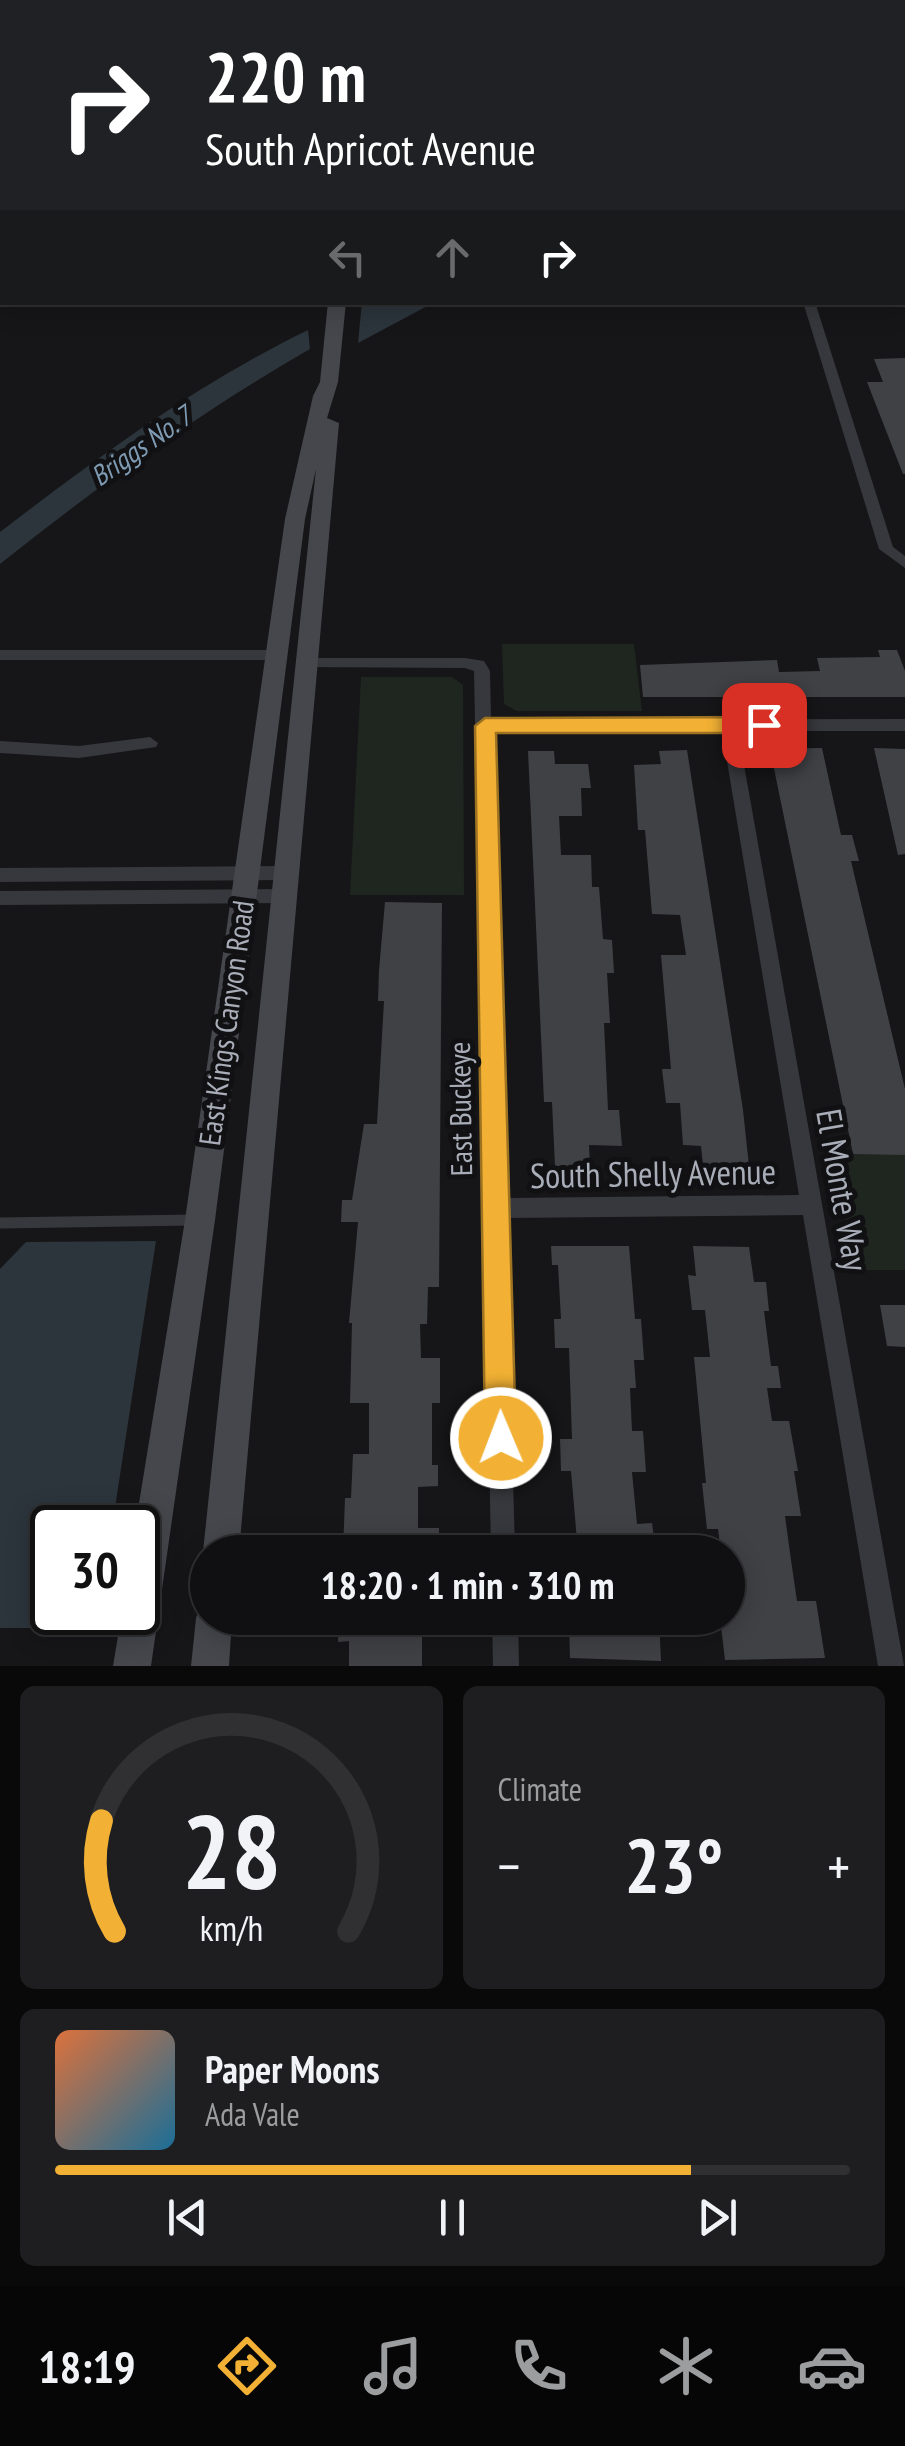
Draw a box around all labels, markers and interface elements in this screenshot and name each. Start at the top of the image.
text: 220 m [205,31,366,121]
icon: right [40,40,170,170]
text: South Apricot Avenue [205,119,536,177]
icon: left [320,230,375,285]
icon: ahead [425,230,480,285]
icon: right [530,230,585,285]
water label: Briggs No. 7 [83,395,202,494]
pin [722,683,807,768]
icon: arrive [737,698,792,753]
street label: East Kings Canyon Road [189,898,262,1148]
street label: East Buckeye [439,1042,480,1177]
street label: El Monte Way [806,1105,880,1275]
street label: South Shelly Avenue [530,1148,776,1198]
position arrow [449,1386,553,1490]
speed limit sign: 30 [30,1505,160,1635]
text: 18:20 · 1 min · 310 m [321,1560,614,1609]
text: Climate [498,1768,582,1810]
text: 28 [182,1783,281,1918]
text: 23° [624,1817,723,1914]
text: − [498,1830,520,1901]
text: + [827,1830,850,1901]
text: km/h [200,1905,263,1951]
text: Paper Moons [205,2044,380,2093]
text: Ada Vale [205,2093,300,2135]
icon: previous [160,2190,215,2245]
icon: pause [425,2190,480,2245]
icon: next [690,2190,745,2245]
icon: directions [212,2331,282,2401]
icon: music [358,2331,428,2401]
icon: phone [504,2331,574,2401]
icon: climate [651,2331,721,2401]
icon: car [797,2331,867,2401]
text: 18:19 [38,2337,135,2395]

